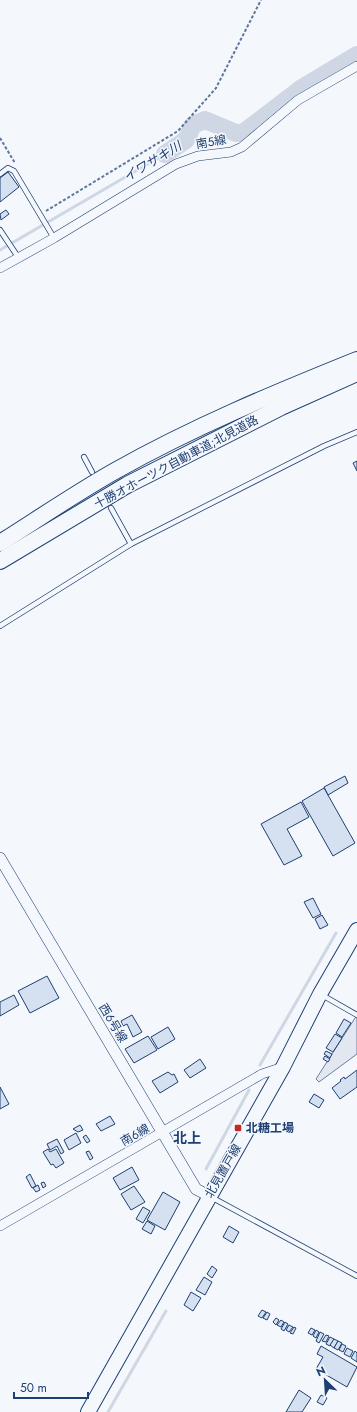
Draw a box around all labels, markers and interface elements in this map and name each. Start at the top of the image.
street label: 南5線 [194,130,228,154]
water label: イワサキ川 [120,136,187,186]
street label: 十勝オホーツク自動車道;北見道路 [91,411,261,513]
street label: 西6号線 [94,1000,132,1046]
street label: 南6線 [117,1119,153,1151]
place label: 北糖工場 [246,1119,294,1137]
marker: 北糖工場 [233,1123,243,1133]
district label: 北上 [173,1128,201,1148]
street label: 北見置戸線 [200,1141,246,1201]
north arrow [305,1360,345,1400]
text: N [313,1362,328,1380]
scale bar [14,1374,88,1400]
text: 50 m [20,1379,47,1397]

